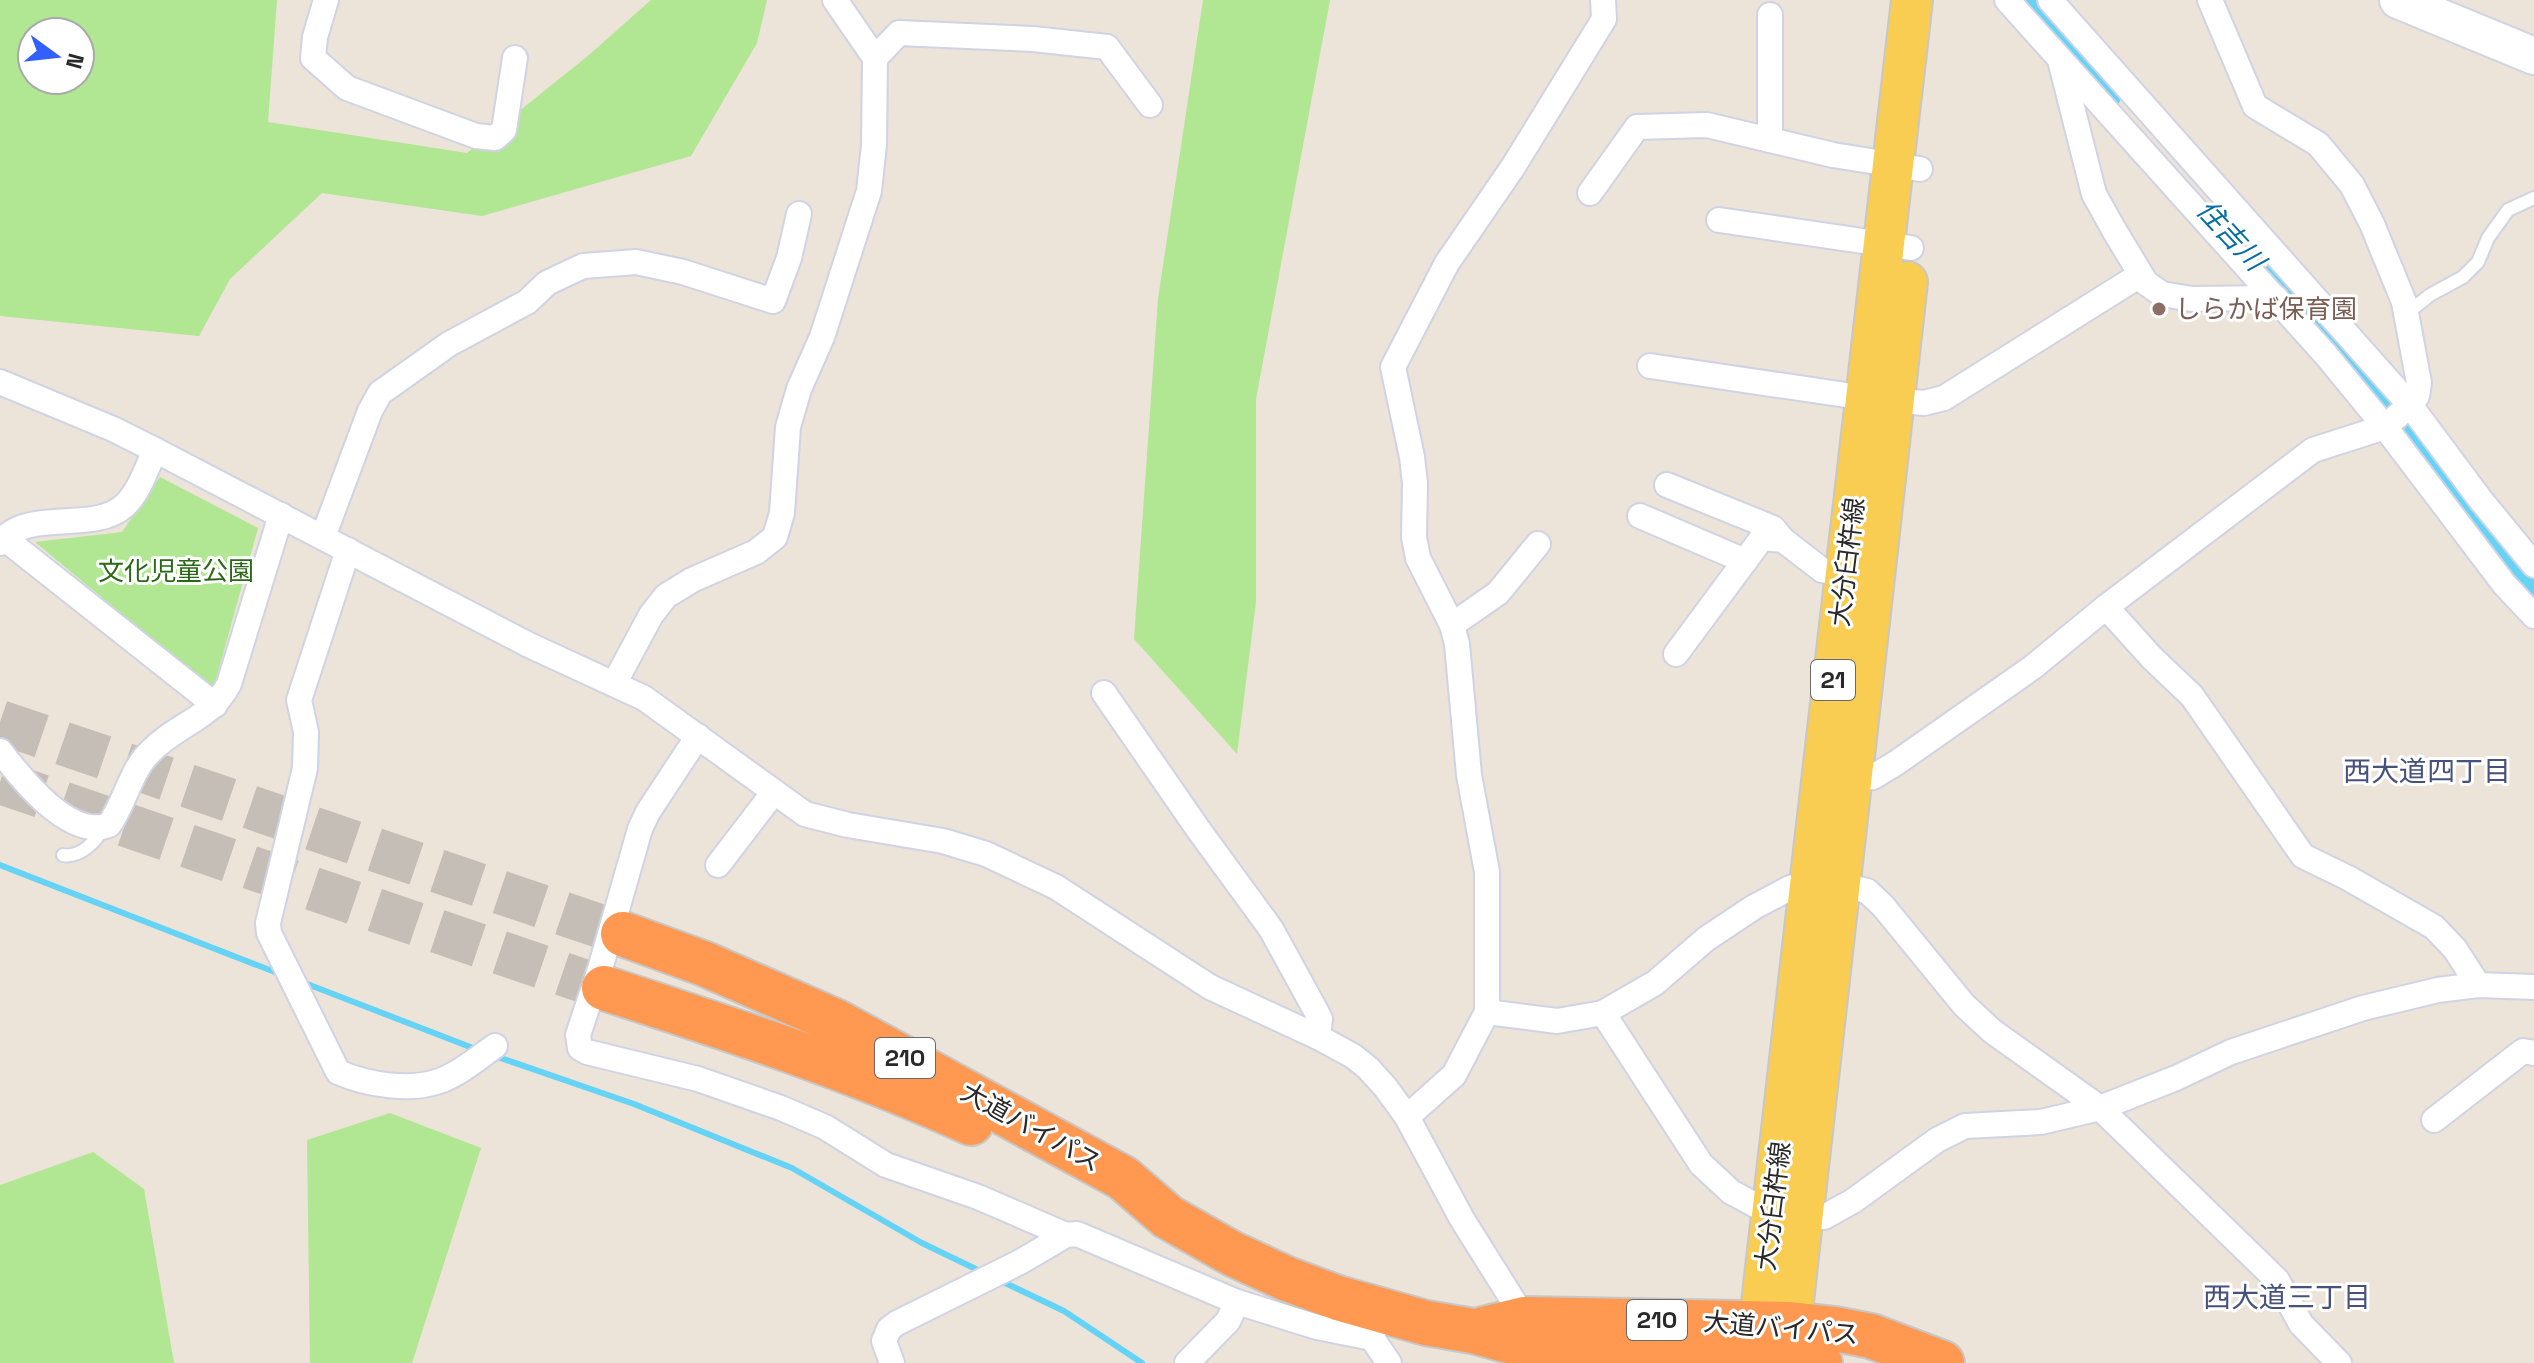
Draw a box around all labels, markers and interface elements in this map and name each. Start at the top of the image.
north arrow [16,16,96,96]
text: N [60,50,91,72]
water label: 住吉川 [2189,192,2275,280]
place label: しらかば保育園 [2175,292,2357,326]
marker: しらかば保育園 [2150,300,2168,318]
street label: 大分臼杵線 [1822,495,1872,629]
park label: 文化児童公園 [98,554,254,588]
road number: 21 [1811,660,1855,700]
district label: 西大道四丁目 [2343,753,2511,789]
road number: 210 [875,1038,935,1078]
street label: 大道バイパス [955,1074,1107,1180]
street label: 大分臼杵線 [1748,1139,1798,1273]
district label: 西大道三丁目 [2203,1279,2371,1315]
road number: 210 [1627,1300,1687,1340]
street label: 大道バイパス [1702,1304,1860,1352]

